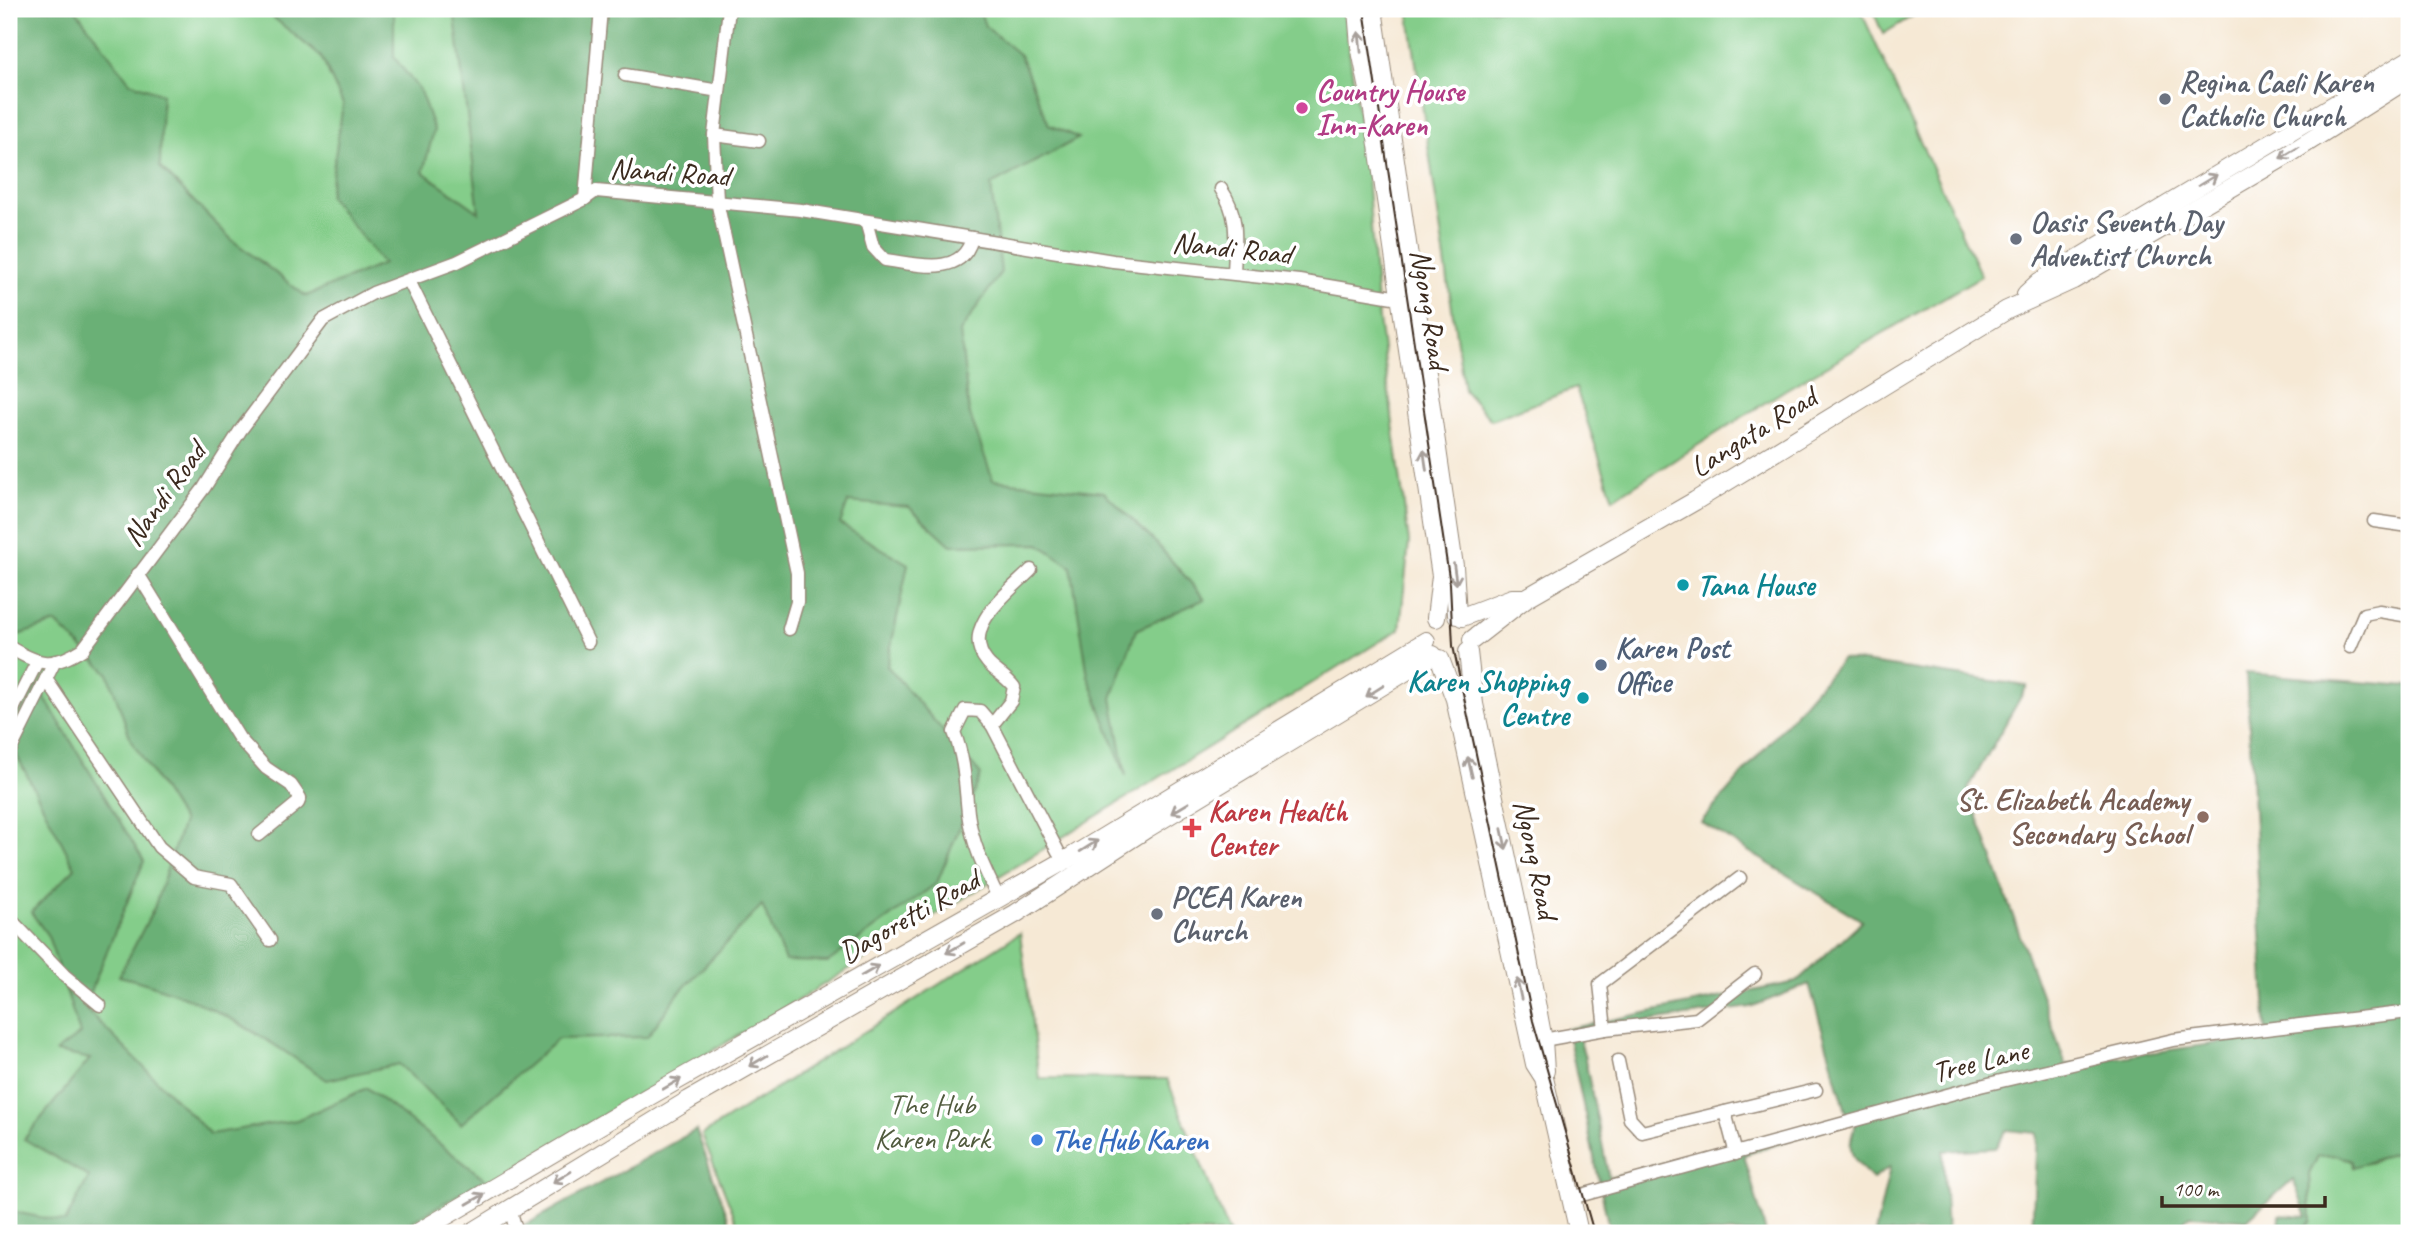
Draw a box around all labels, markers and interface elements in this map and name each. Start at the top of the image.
one-way arrow [1353,31,1366,53]
place label: Regina Caeli Karen Catholic Church [2179,63,2375,135]
place label: Country House Inn-Karen [1316,72,1466,144]
marker: Regina Caeli Karen Catholic Church [2157,91,2173,107]
marker: Country House Inn-Karen [1294,100,1310,116]
one-way arrow [2280,147,2300,161]
street label: Nandi Road [609,149,735,195]
one-way arrow [2198,173,2218,187]
place label: Oasis Seventh Day Adventist Church [2030,203,2225,275]
street label: Nandi Road [1171,223,1298,274]
marker: Oasis Seventh Day Adventist Church [2008,231,2024,247]
street label: Ngong Road [1402,246,1459,376]
street label: Langata Road [1683,376,1827,486]
street label: Nandi Road [113,431,217,554]
one-way arrow [1418,449,1431,472]
one-way arrow [1449,562,1462,585]
place label: Tana House [1697,566,1816,604]
marker: Tana House [1675,577,1691,593]
place label: Karen Post Office [1615,629,1732,701]
marker: Karen Post Office [1593,657,1609,673]
place label: Karen Shopping Centre [1407,662,1571,734]
one-way arrow [1366,685,1386,699]
marker: Karen Shopping Centre [1575,690,1591,706]
one-way arrow [1463,756,1476,779]
place label: St. Elizabeth Academy Secondary School [1956,781,2195,854]
place label: Karen Health Center [1208,792,1348,864]
street label: Ngong Road [1505,796,1568,926]
one-way arrow [1171,802,1191,816]
marker: St. Elizabeth Academy Secondary School [2195,809,2211,825]
marker: Karen Health Center [1182,818,1202,838]
one-way arrow [1497,827,1511,850]
one-way arrow [1078,838,1098,852]
street label: Dagoretti Road [832,859,990,971]
place label: PCEA Karen Church [1171,878,1303,950]
marker: PCEA Karen Church [1149,906,1165,922]
one-way arrow [946,941,966,955]
one-way arrow [859,963,879,977]
one-way arrow [1511,978,1525,1001]
street label: Tree Lane [1928,1030,2034,1091]
one-way arrow [748,1054,768,1068]
one-way arrow [662,1076,682,1090]
park label: The Hub Karen Park [875,1085,991,1157]
place label: The Hub Karen [1051,1121,1209,1159]
marker: The Hub Karen [1029,1132,1045,1148]
scale bar [2162,1165,2325,1209]
one-way arrow [553,1171,573,1185]
text: 100 m [2173,1176,2220,1202]
one-way arrow [466,1192,486,1206]

